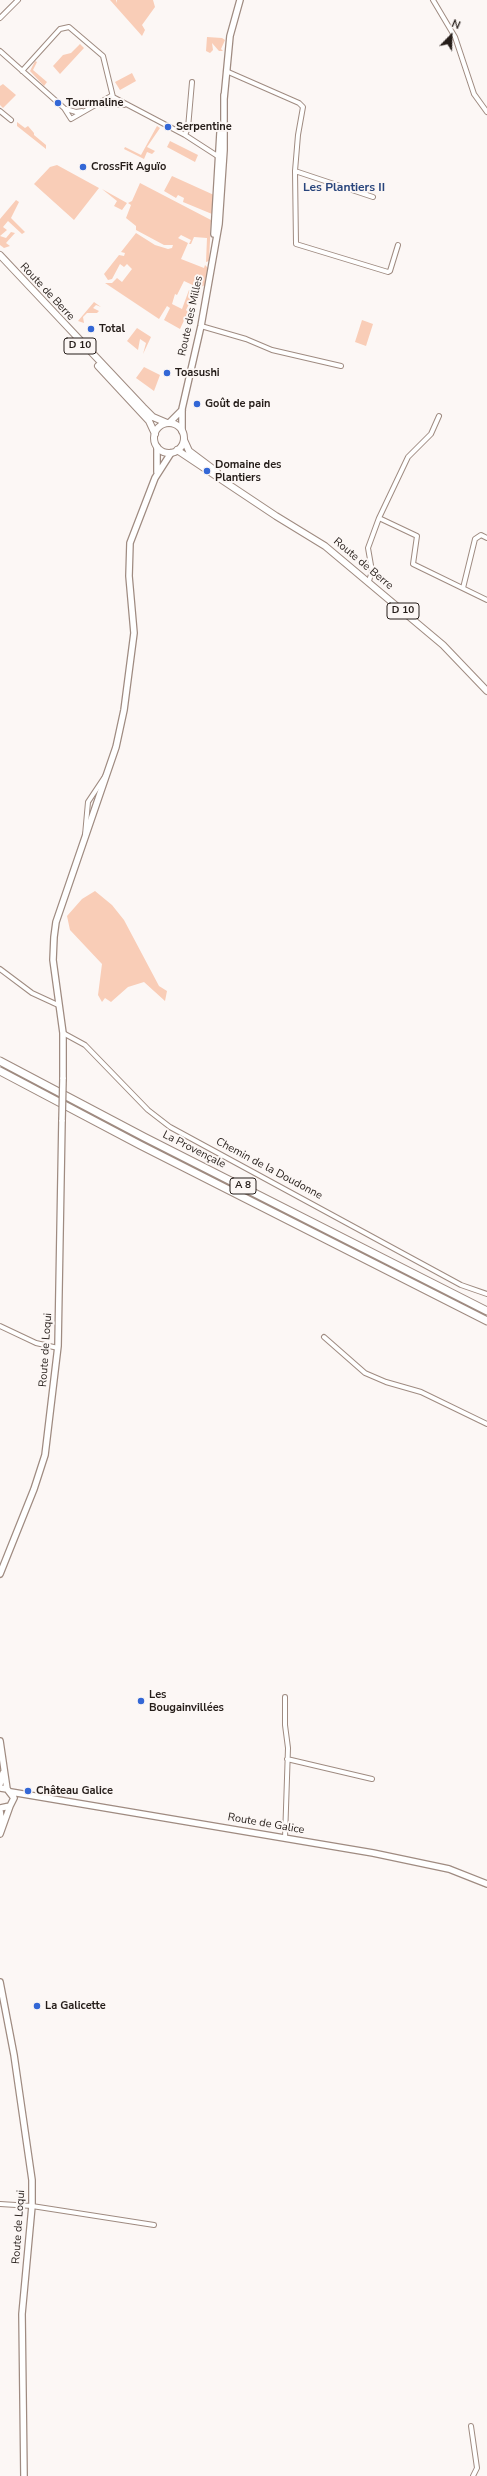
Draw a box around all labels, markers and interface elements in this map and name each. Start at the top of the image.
north arrow [431,16,471,56]
text: N [449,16,463,33]
place label: Tourmaline [66,96,123,110]
marker: Tourmaline [53,98,63,108]
place label: Serpentine [176,120,232,134]
marker: Serpentine [163,122,173,132]
place label: CrossFit Aguïo [91,160,166,174]
marker: CrossFit Aguïo [78,162,88,172]
district label: Les Plantiers II [303,181,385,195]
street label: Route de Berre [17,260,77,324]
street label: Route des Milles [176,275,206,357]
place label: Total [99,322,125,336]
marker: Total [86,324,96,334]
road number: D 10 [64,338,96,354]
place label: Toasushi [175,366,220,380]
marker: Toasushi [162,368,172,378]
place label: Goût de pain [205,397,270,411]
marker: Goût de pain [192,399,202,409]
place label: Domaine des Plantiers [215,458,281,484]
marker: Domaine des Plantiers [202,466,212,476]
street label: Route de Berre [330,535,396,593]
road number: D 10 [387,603,419,619]
street label: La Provençale [160,1128,228,1172]
street label: Chemin de la Doudonne [213,1135,325,1203]
road number: A 8 [230,1178,256,1194]
street label: Route de Loqui [37,1313,55,1387]
place label: Les Bougainvillées [149,1688,224,1714]
marker: Les Bougainvillées [136,1696,146,1706]
place label: Château Galice [36,1784,113,1798]
marker: Château Galice [23,1786,33,1796]
street label: Route de Galice [227,1811,305,1837]
place label: La Galicette [45,1999,106,2013]
marker: La Galicette [32,2001,42,2011]
street label: Route de Loqui [10,2190,28,2264]

